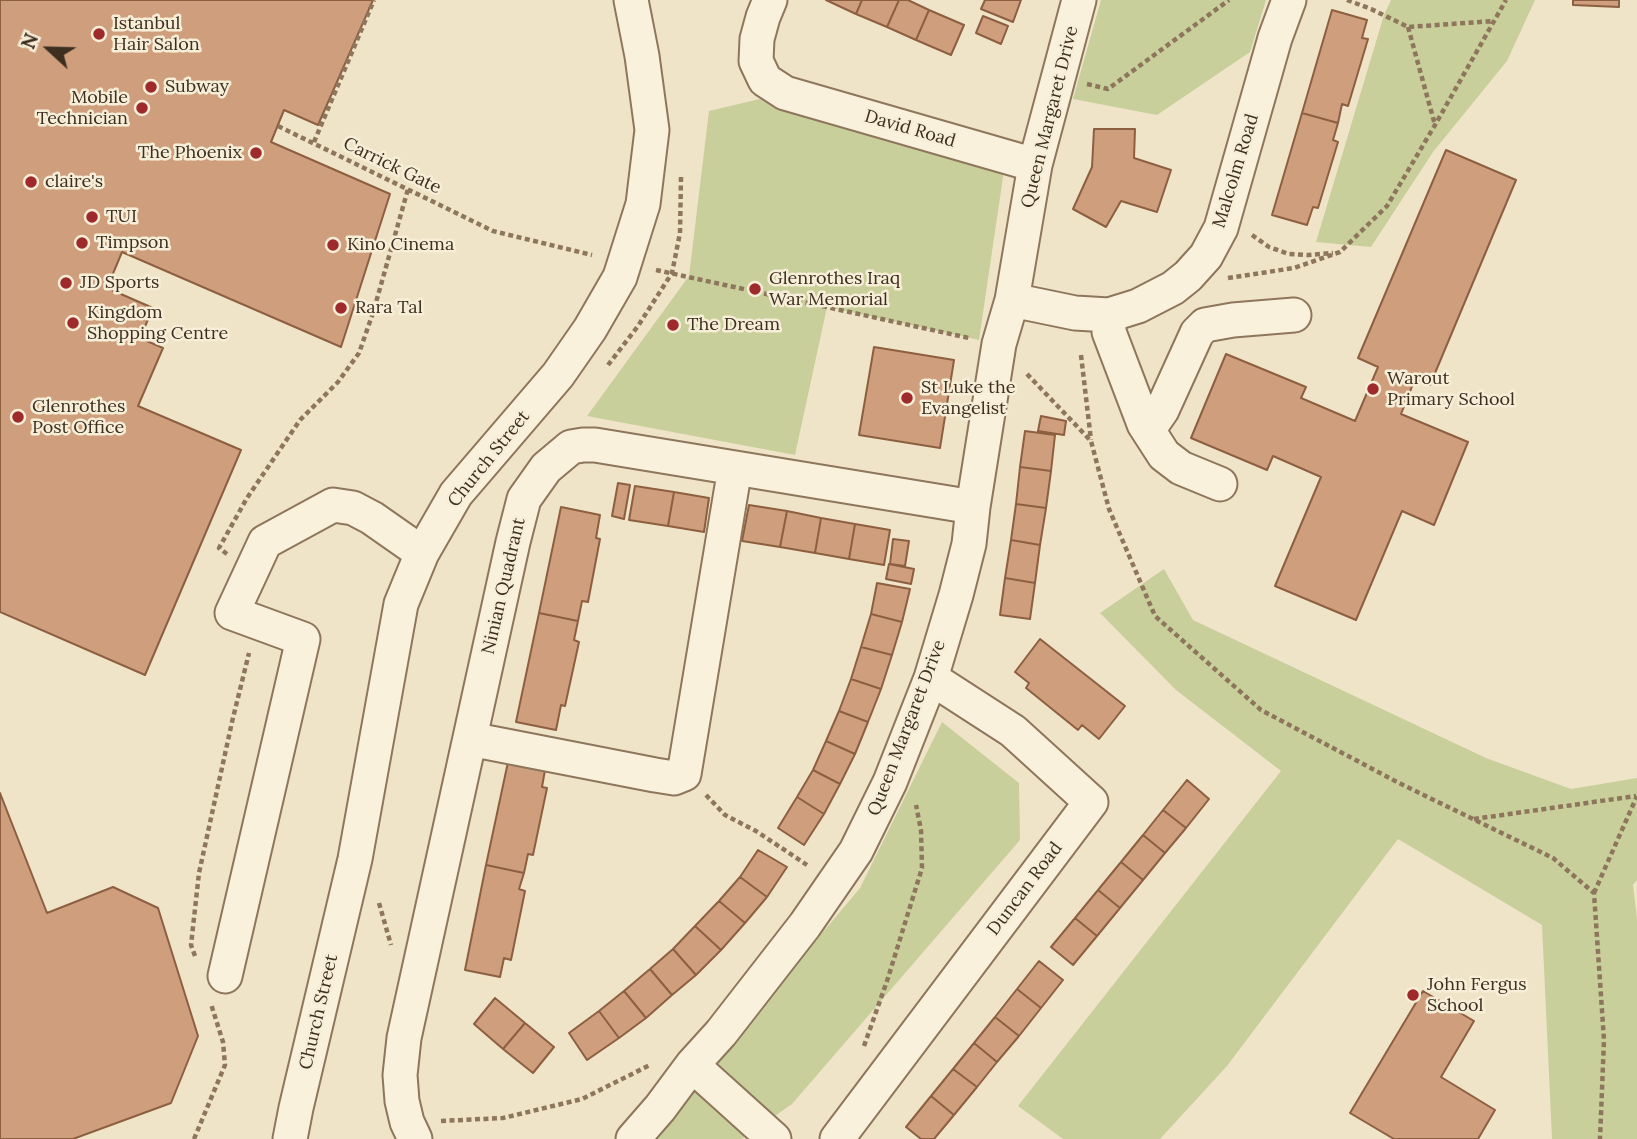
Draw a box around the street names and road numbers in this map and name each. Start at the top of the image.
street label: Queen Margaret Drive [1017,24,1083,210]
street label: David Road [862,106,958,152]
street label: Malcolm Road [1208,111,1264,231]
street label: Carrick Gate [340,133,444,199]
street label: Church Street [444,406,534,512]
street label: Ninian Quadrant [478,516,530,656]
street label: Queen Margaret Drive [863,637,951,819]
street label: Duncan Road [983,838,1067,940]
street label: Church Street [295,952,343,1072]

